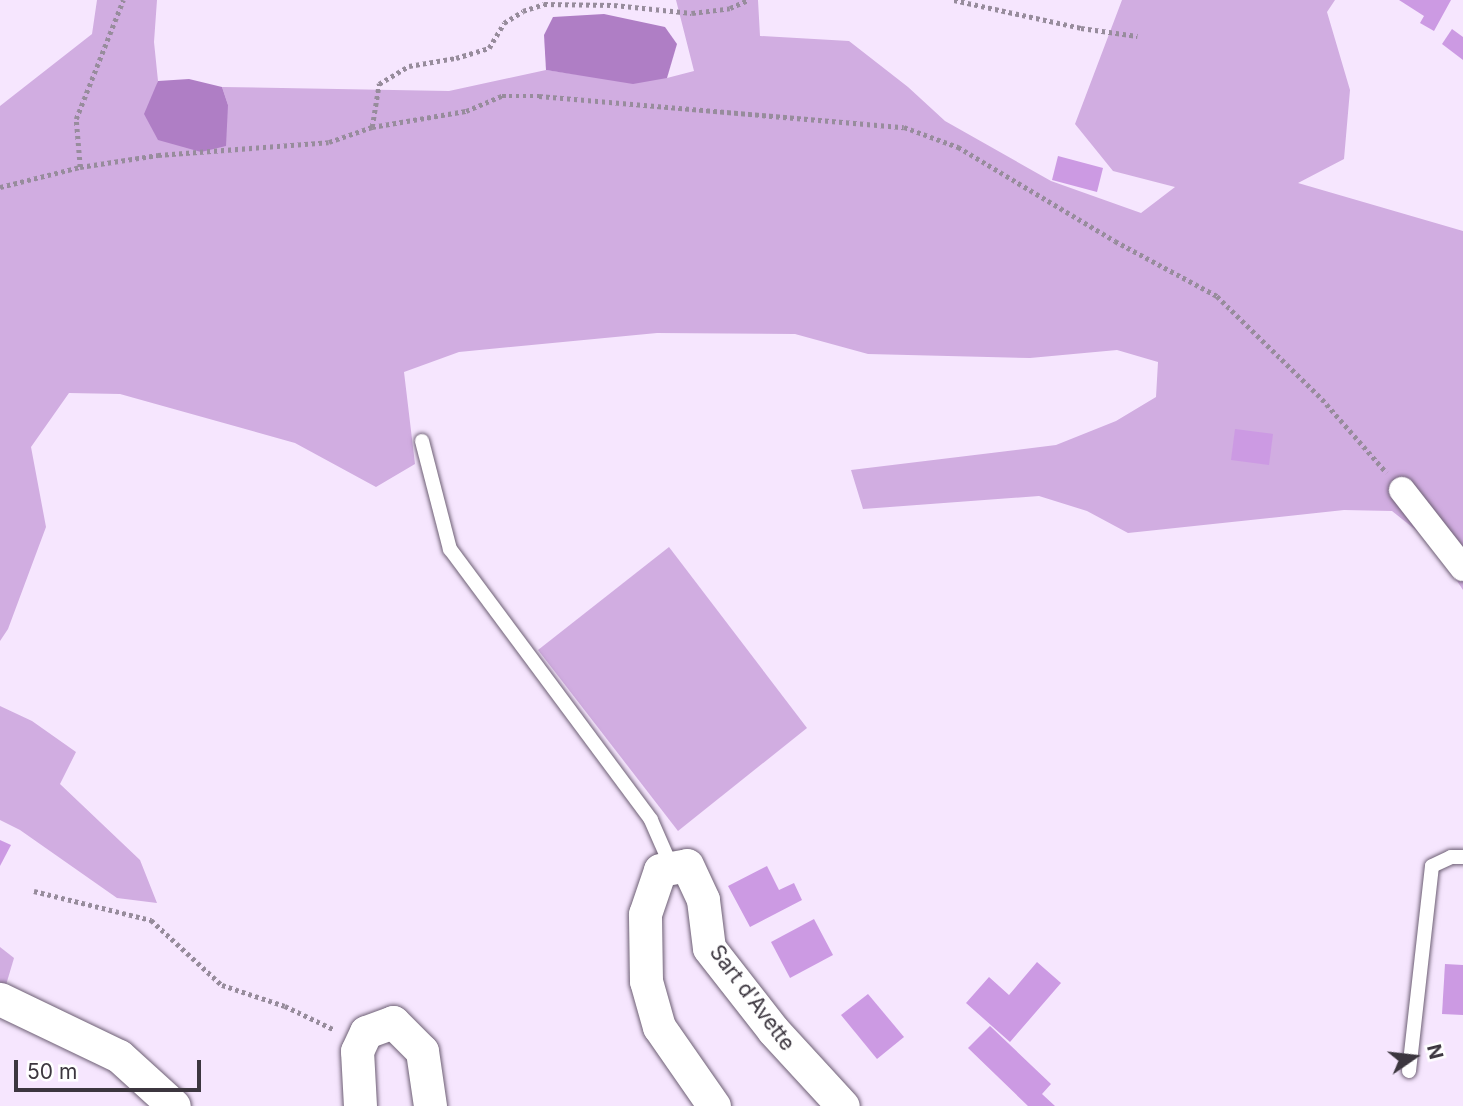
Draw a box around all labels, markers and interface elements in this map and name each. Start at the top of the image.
street label: Sart d'Avette [704,940,800,1056]
north arrow [1379,1022,1449,1092]
text: N [1422,1042,1448,1062]
scale bar [18,1046,205,1090]
text: 50 m [27,1059,77,1084]

